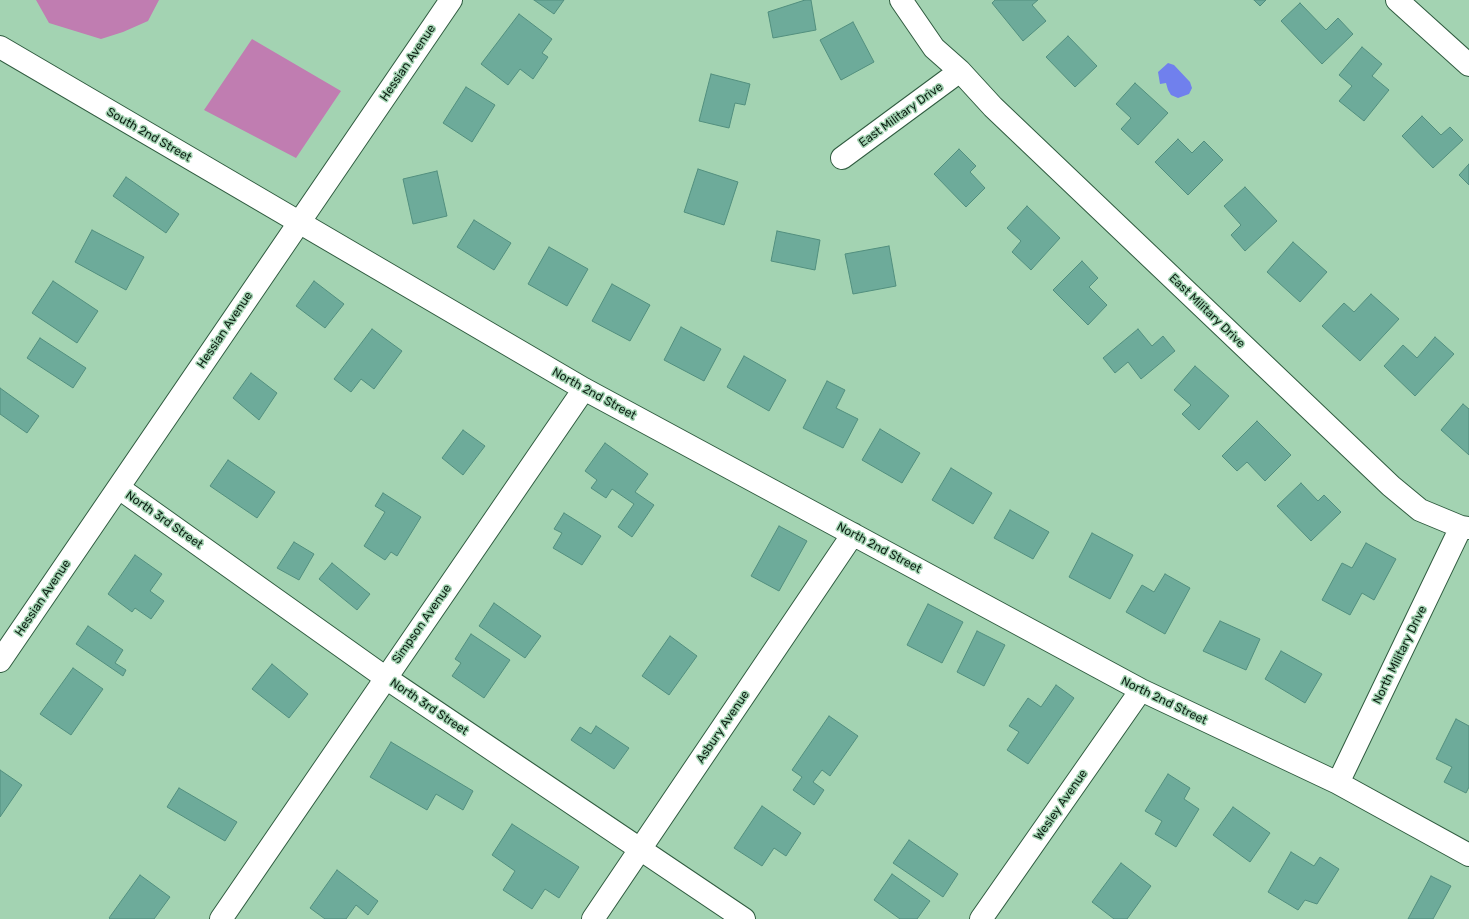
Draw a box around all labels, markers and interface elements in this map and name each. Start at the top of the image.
street label: Hessian Avenue [377,22,439,104]
street label: East Military Drive [856,80,946,150]
street label: South 2nd Street [104,105,194,165]
street label: East Military Drive [1166,271,1248,351]
street label: Hessian Avenue [194,289,256,371]
street label: North 2nd Street [549,365,639,423]
street label: North 3rd Street [123,488,205,552]
street label: North 2nd Street [834,520,924,576]
street label: Hessian Avenue [12,557,74,639]
street label: Simpson Avenue [389,582,455,666]
street label: North Military Drive [1370,604,1430,706]
street label: North 2nd Street [1119,674,1209,728]
street label: North 3rd Street [387,676,471,738]
street label: Asbury Avenue [693,688,753,766]
street label: Wesley Avenue [1031,767,1091,843]

